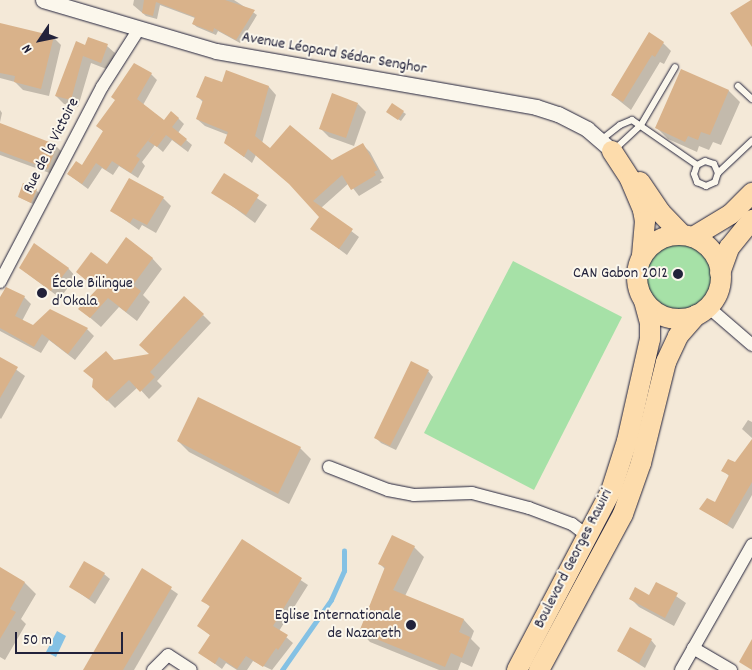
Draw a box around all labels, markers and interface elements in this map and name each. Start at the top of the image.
north arrow [15,15,65,65]
street label: Avenue Léopard Sédar Senghor [240,28,428,80]
text: N [17,40,38,57]
street label: Rue de la Victoire [20,95,84,197]
place label: CAN Gabon 2012 [573,264,668,284]
marker: CAN Gabon 2012 [672,268,684,280]
place label: École Bilingue d’Okala [52,274,133,312]
marker: École Bilingue d’Okala [36,287,48,299]
street label: Boulevard Georges Rawiri [531,486,617,632]
place label: Eglise Internationale de Nazareth [275,606,401,644]
marker: Eglise Internationale de Nazareth [405,619,417,631]
scale bar [18,622,125,654]
text: 50 m [23,630,52,652]

